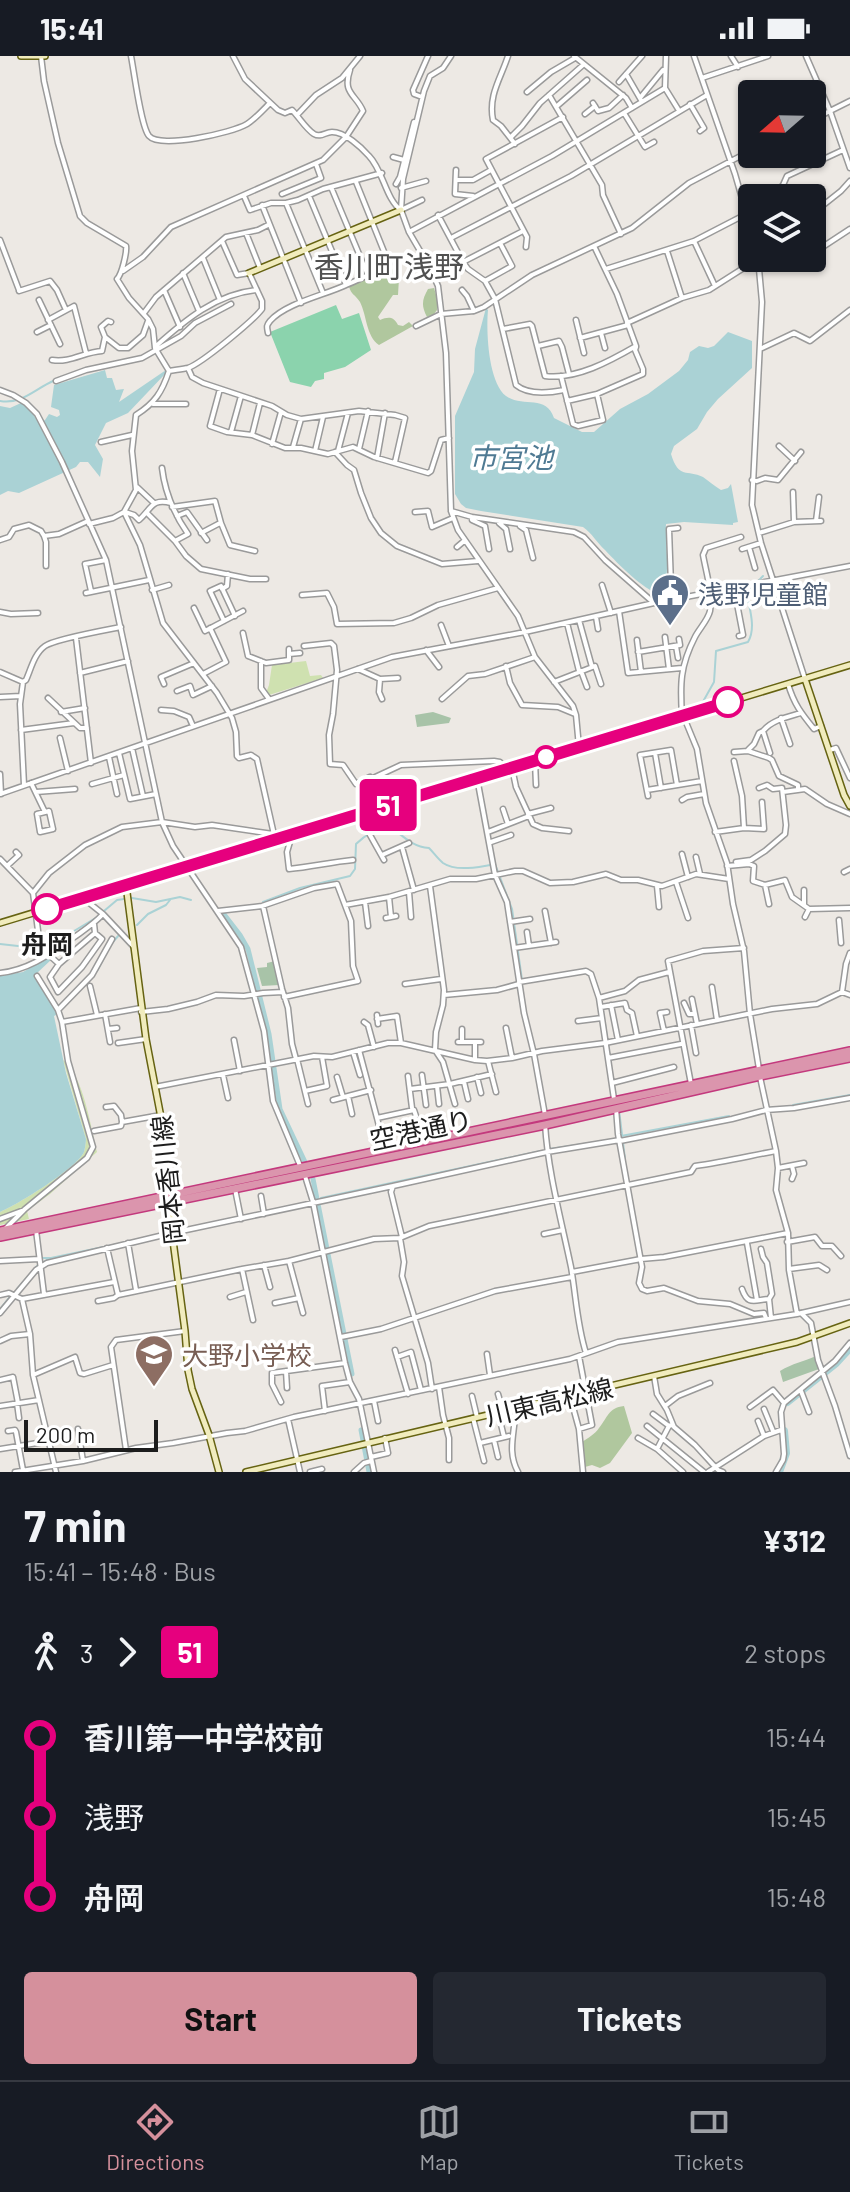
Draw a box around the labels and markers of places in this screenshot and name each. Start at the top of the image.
public building icon: 浅野児童館 [649,572,691,627]
place label: 浅野児童館 [698,578,828,609]
unlabelled marker [713,687,743,717]
unlabelled marker [535,746,557,768]
marker: 舟岡 [32,894,62,924]
place label: 舟岡 [21,928,73,959]
school or university icon: 大野小学校 [133,1333,175,1388]
place label: 大野小学校 [182,1339,312,1370]

